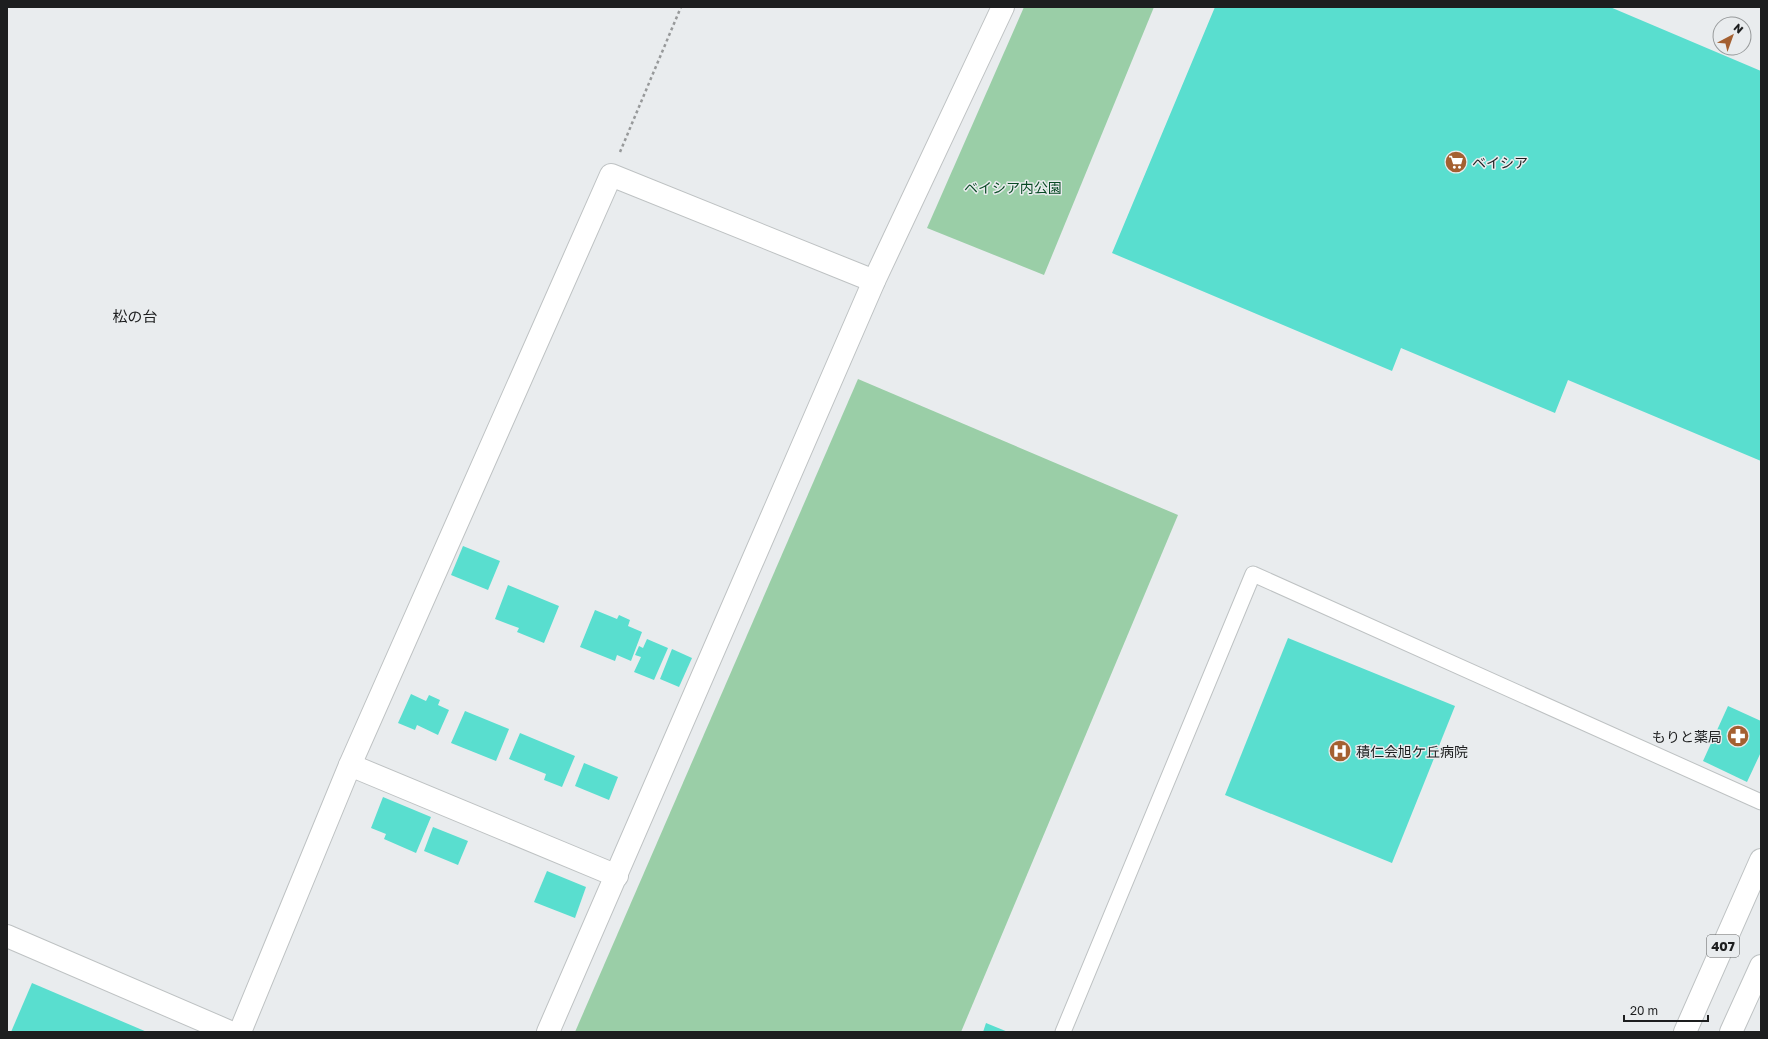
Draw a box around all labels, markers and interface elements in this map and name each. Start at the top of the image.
north arrow [1712,16,1752,56]
text: N [1731,20,1746,36]
supermarket icon: ベイシア [1443,149,1469,175]
place label: ベイシア [1472,154,1528,171]
park label: ベイシア内公園 [964,179,1062,196]
district label: 松の台 [112,307,158,325]
pharmacy icon: もりと薬局 [1725,723,1751,749]
place label: もりと薬局 [1652,728,1722,745]
hospital icon: 積仁会旭ケ丘病院 [1327,738,1353,764]
place label: 積仁会旭ケ丘病院 [1356,743,1468,760]
road number: 407 [1707,935,1739,957]
scale bar [1624,997,1708,1023]
text: 20 m [1630,1003,1658,1018]

